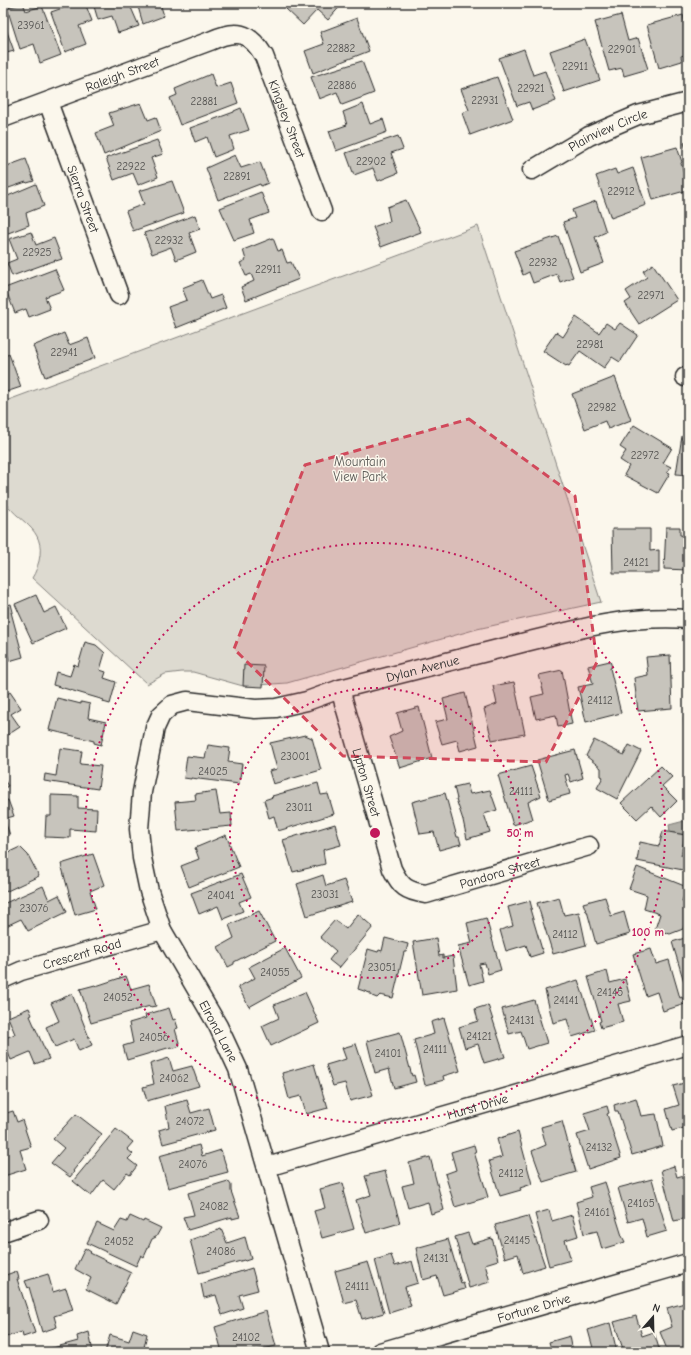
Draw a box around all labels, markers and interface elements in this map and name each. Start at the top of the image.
house number: 23961 [17,19,45,32]
house number: 22882 [327,42,356,55]
house number: 22901 [608,43,636,56]
street label: Raleigh Street [83,53,162,95]
house number: 22911 [562,60,588,73]
street label: Kingsley Street [266,78,309,161]
house number: 22886 [328,79,356,92]
house number: 22921 [517,82,545,95]
house number: 22931 [471,94,499,107]
house number: 22881 [190,95,218,108]
street label: Plainview Circle [566,106,649,155]
house number: 22902 [356,155,386,168]
house number: 22922 [117,160,146,173]
street label: Sierra Street [64,163,103,236]
house number: 22891 [223,170,251,183]
house number: 22912 [607,185,635,198]
house number: 22932 [155,234,184,247]
house number: 22925 [22,246,52,259]
house number: 22932 [529,256,558,269]
house number: 22911 [255,263,281,276]
house number: 22971 [638,289,664,302]
house number: 22981 [576,338,604,351]
house number: 22941 [50,346,78,359]
house number: 22982 [588,401,617,414]
house number: 22972 [631,449,659,462]
park label: Mountain View Park [333,454,387,484]
house number: 24121 [623,556,649,569]
street label: Dylan Avenue [385,652,461,685]
house number: 24112 [587,694,613,707]
street label: Lipton Street [349,746,384,820]
house number: 23001 [280,750,310,763]
house number: 24025 [198,765,228,778]
house number: 24111 [509,785,533,798]
house number: 23011 [286,801,312,814]
centre of rings [368,826,382,840]
text: 50 m [506,826,534,840]
street label: Pandora Street [458,854,543,892]
house number: 23031 [311,888,339,901]
house number: 24041 [207,889,235,902]
house number: 23076 [19,902,49,915]
text: 100 m [632,925,664,939]
house number: 24112 [552,928,578,941]
street label: Crescent Road [41,935,123,972]
house number: 23051 [368,961,396,974]
house number: 24055 [260,966,290,979]
house number: 24145 [597,986,623,999]
house number: 24052 [103,991,133,1004]
house number: 24141 [553,994,579,1007]
street label: Elrond Lane [196,998,241,1065]
house number: 24131 [509,1014,535,1027]
house number: 24121 [466,1030,492,1043]
house number: 24056 [139,1031,169,1044]
house number: 24111 [423,1043,447,1056]
house number: 24101 [375,1047,401,1060]
house number: 24062 [159,1072,189,1085]
street label: Hurst Drive [445,1090,510,1122]
house number: 24072 [176,1115,205,1128]
house number: 24132 [586,1141,613,1154]
house number: 24076 [179,1158,207,1171]
house number: 24112 [498,1167,524,1180]
house number: 24165 [627,1197,655,1210]
house number: 24082 [199,1200,229,1213]
house number: 24161 [584,1206,610,1219]
house number: 24145 [504,1234,530,1247]
house number: 24052 [104,1235,134,1248]
house number: 24086 [206,1245,236,1258]
house number: 24131 [423,1252,449,1265]
house number: 24111 [345,1280,369,1293]
street label: Fortune Drive [496,1290,573,1326]
north arrow [633,1297,673,1337]
text: N [651,1301,662,1315]
house number: 24102 [232,1331,260,1344]

